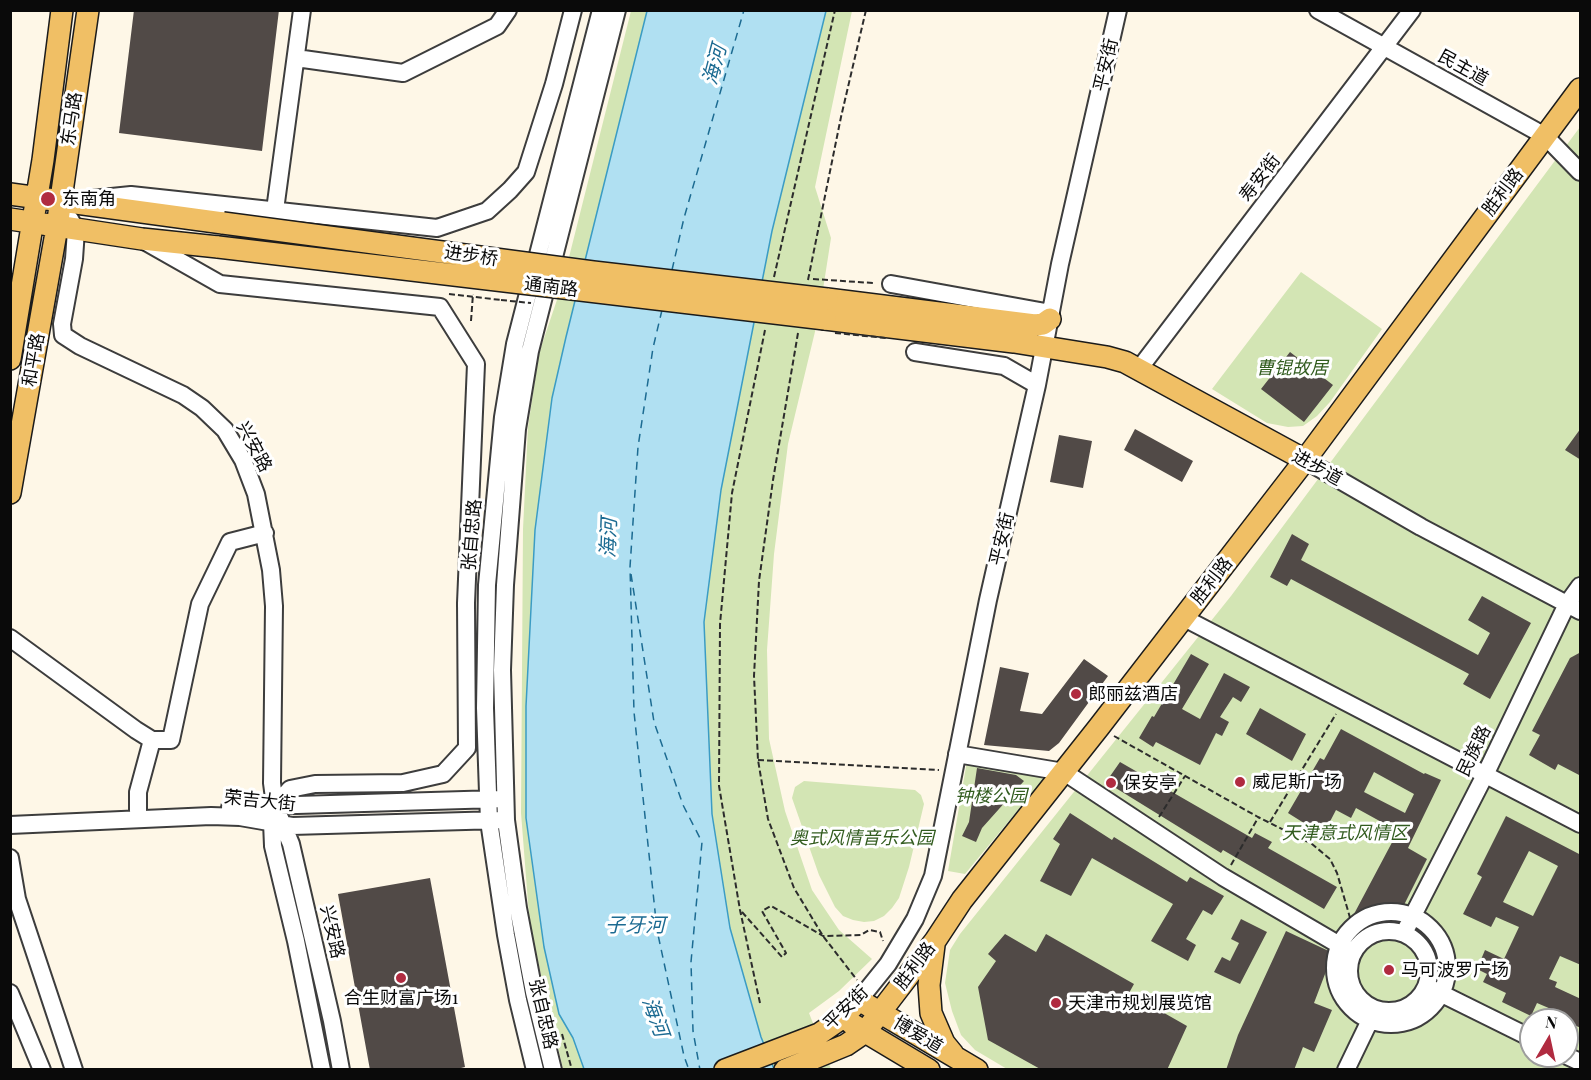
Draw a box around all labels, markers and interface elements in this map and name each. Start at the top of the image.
street label: 平安街 [1089,36,1123,94]
water label: 海河 [698,43,732,87]
street label: 民主道 [1434,45,1492,91]
street label: 东马路 [58,91,86,147]
street label: 寿安街 [1235,150,1285,206]
street label: 胜利路 [1478,164,1528,220]
place label: 东南角 [62,188,116,210]
marker: 东南角 [39,190,57,208]
street label: 进步桥 [443,242,499,270]
street label: 通南路 [523,273,579,301]
street label: 和平路 [19,332,49,388]
park label: 曹锟故居 [1256,357,1328,379]
street label: 兴安路 [232,418,276,476]
street label: 进步道 [1288,445,1346,491]
street label: 张自忠路 [458,498,486,572]
street label: 平安街 [985,510,1019,568]
water label: 海河 [596,518,622,558]
street label: 胜利路 [1187,553,1237,609]
place label: 郎丽兹酒店 [1088,683,1178,705]
marker: 郎丽兹酒店 [1069,687,1083,701]
street label: 民族路 [1452,722,1496,780]
place label: 威尼斯广场 [1252,771,1342,793]
place label: 保安亭 [1123,772,1177,794]
marker: 威尼斯广场 [1233,775,1247,789]
marker: 保安亭 [1104,776,1118,790]
park label: 钟楼公园 [955,785,1027,807]
street label: 荣吉大街 [223,786,297,816]
park label: 天津意式风情区 [1282,822,1408,844]
park label: 奥式风情音乐公园 [790,827,934,849]
street label: 兴安路 [315,903,349,961]
water label: 子牙河 [605,914,665,938]
street label: 胜利路 [890,938,940,994]
place label: 马可波罗广场 [1401,959,1509,981]
marker: 马可波罗广场 [1382,963,1396,977]
marker: 合生财富广场1 [394,971,408,985]
street label: 张自忠路 [524,976,562,1052]
street label: 平安街 [819,981,873,1035]
place label: 合生财富广场1 [344,987,458,1009]
place label: 天津市规划展览馆 [1068,992,1212,1014]
water label: 海河 [637,994,673,1040]
marker: 天津市规划展览馆 [1049,996,1063,1010]
north arrow [1519,1008,1579,1068]
text: N [1544,1010,1559,1033]
street label: 博爱道 [889,1012,947,1058]

